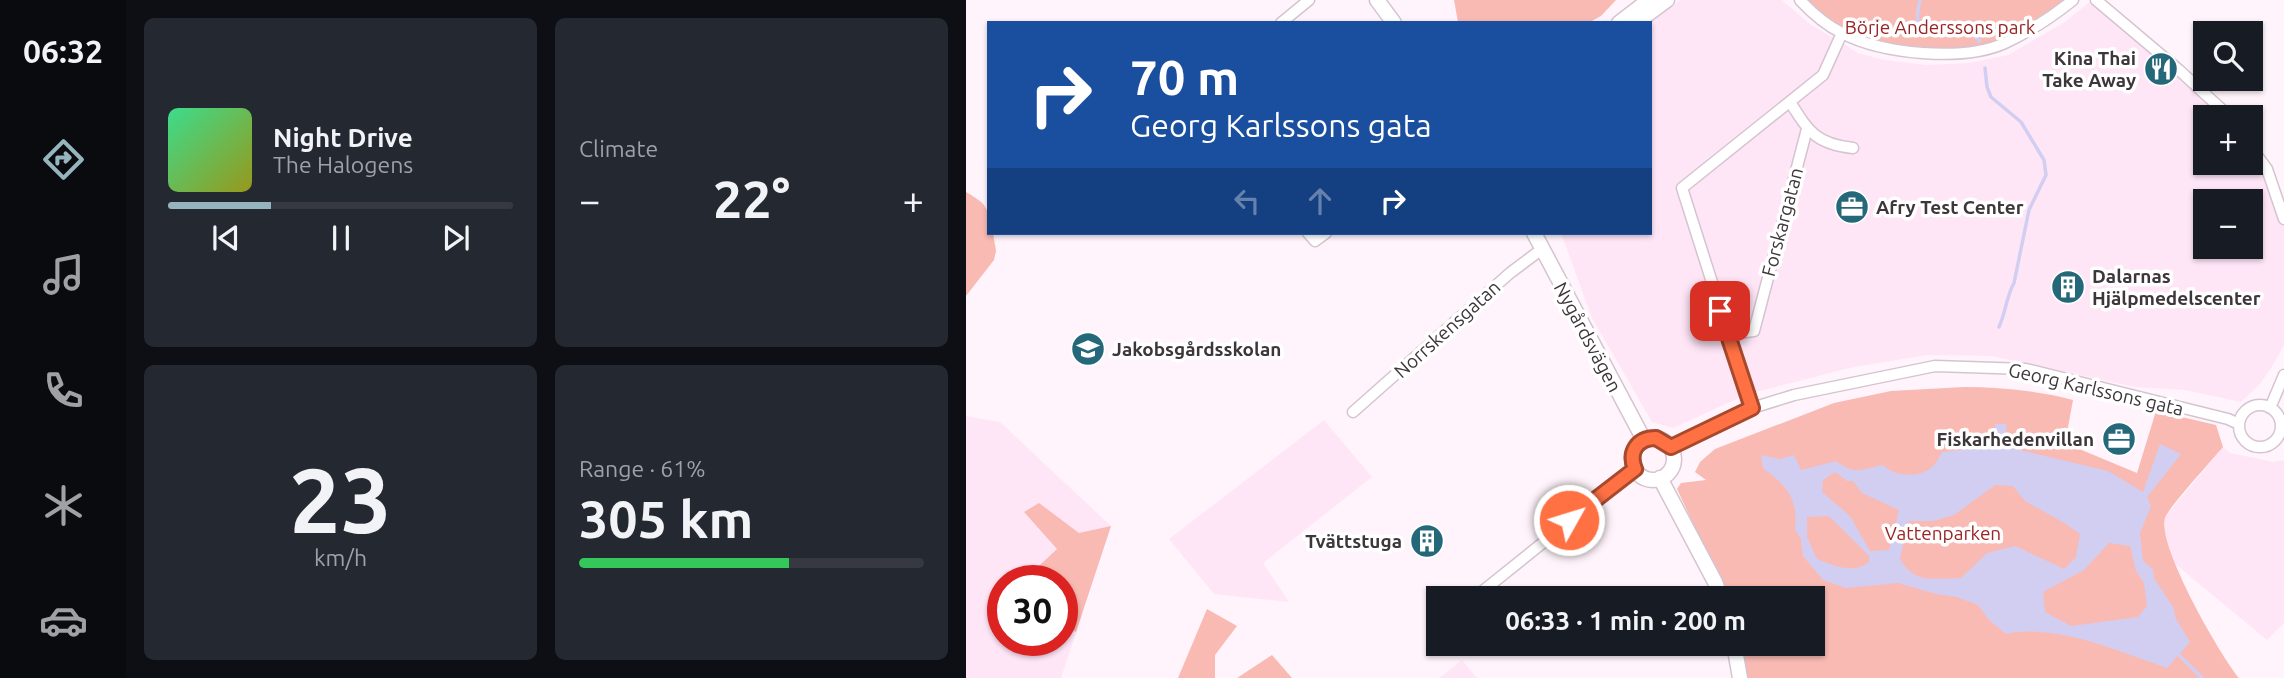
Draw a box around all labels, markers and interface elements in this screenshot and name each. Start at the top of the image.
park label: Börje Anderssons park [1845,16,2036,38]
map controls [2193,21,2263,259]
button: search [2193,21,2263,91]
text: 06:32 [23,33,103,69]
place label: Kina Thai Take Away [2042,47,2136,91]
icon: right [1015,49,1106,140]
text: 70 m [1130,49,1239,104]
restaurant icon: Kina Thai Take Away [2142,50,2180,88]
button: + [2193,105,2263,175]
text: Georg Karlssons gata [1130,107,1432,143]
text: Night Drive [273,123,413,152]
icon: directions [39,135,88,184]
text: Climate [579,136,658,161]
text: The Halogens [273,152,413,177]
street label: Forskargatan [1757,165,1807,279]
text: 22° [713,170,790,228]
text: − [579,179,600,221]
text: + [903,179,924,221]
icon: left [1228,182,1266,220]
icon: ahead [1301,182,1339,220]
icon: right [1374,182,1412,220]
office icon: Afry Test Center [1833,188,1871,226]
button: − [2193,189,2263,259]
place label: Afry Test Center [1876,196,2024,218]
icon: previous [207,219,245,257]
icon: pause [322,219,360,257]
icon: next [437,219,475,257]
icon: music [39,250,88,299]
place label: Dalarnas Hjälpmedelscenter [2092,265,2261,309]
building icon: Dalarnas Hjälpmedelscenter [2049,268,2087,306]
street label: Norrskensgatan [1390,276,1504,382]
street label: Nygårdsvägen [1550,278,1626,396]
pin [1690,281,1750,341]
icon: arrive [1701,292,1739,330]
school or university icon: Jakobsgårdsskolan [1069,330,1107,368]
place label: Jakobsgårdsskolan [1112,338,1281,360]
street label: Georg Karlssons gata [2006,358,2186,420]
icon: phone [39,366,88,415]
office icon: Fiskarhedenvillan [2100,420,2138,458]
place label: Fiskarhedenvillan [1937,428,2094,450]
text: 23 [289,448,392,550]
text: Range · 61% [579,456,706,481]
icon: climate [39,481,88,530]
position arrow [1532,483,1606,557]
text: 305 km [579,490,753,548]
building icon: Tvättstuga [1408,522,1446,560]
park label: Vattenparken [1885,522,2001,544]
place label: Tvättstuga [1305,530,1402,552]
text: km/h [314,545,367,570]
speed limit sign: 30 [987,565,1078,656]
icon: car [39,596,88,645]
text: 06:33 · 1 min · 200 m [1505,606,1746,635]

